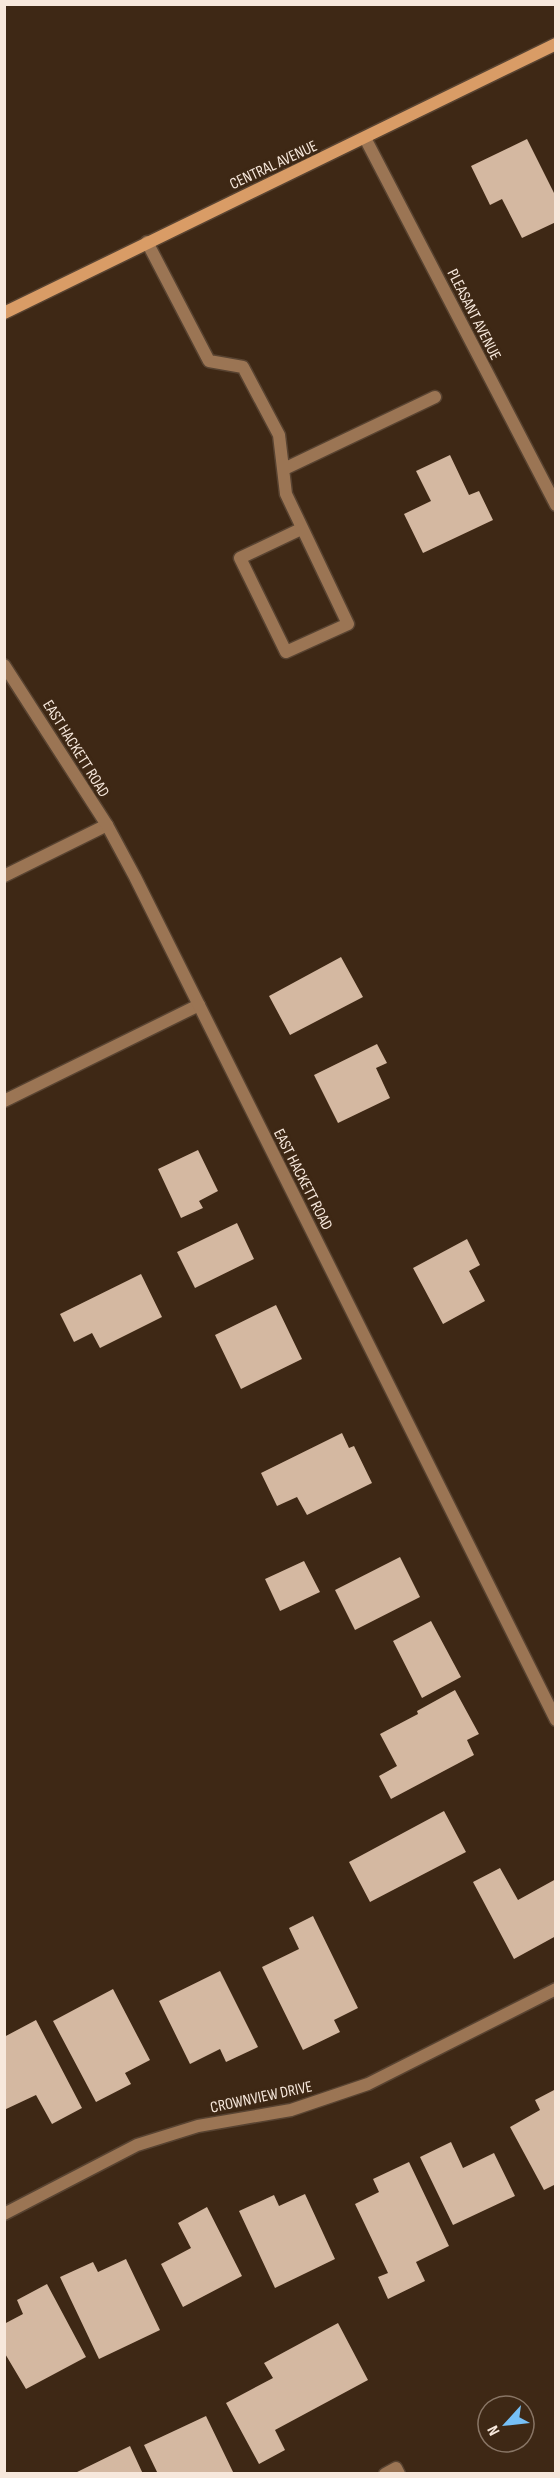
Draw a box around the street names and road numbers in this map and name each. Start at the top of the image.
street label: CENTRAL AVENUE [227,137,320,194]
street label: PLEASANT AVENUE [443,266,505,363]
street label: EAST HACKETT ROAD [38,697,113,801]
street label: EAST HACKETT ROAD [269,1126,336,1233]
street label: CROWNVIEW DRIVE [209,2077,314,2118]

